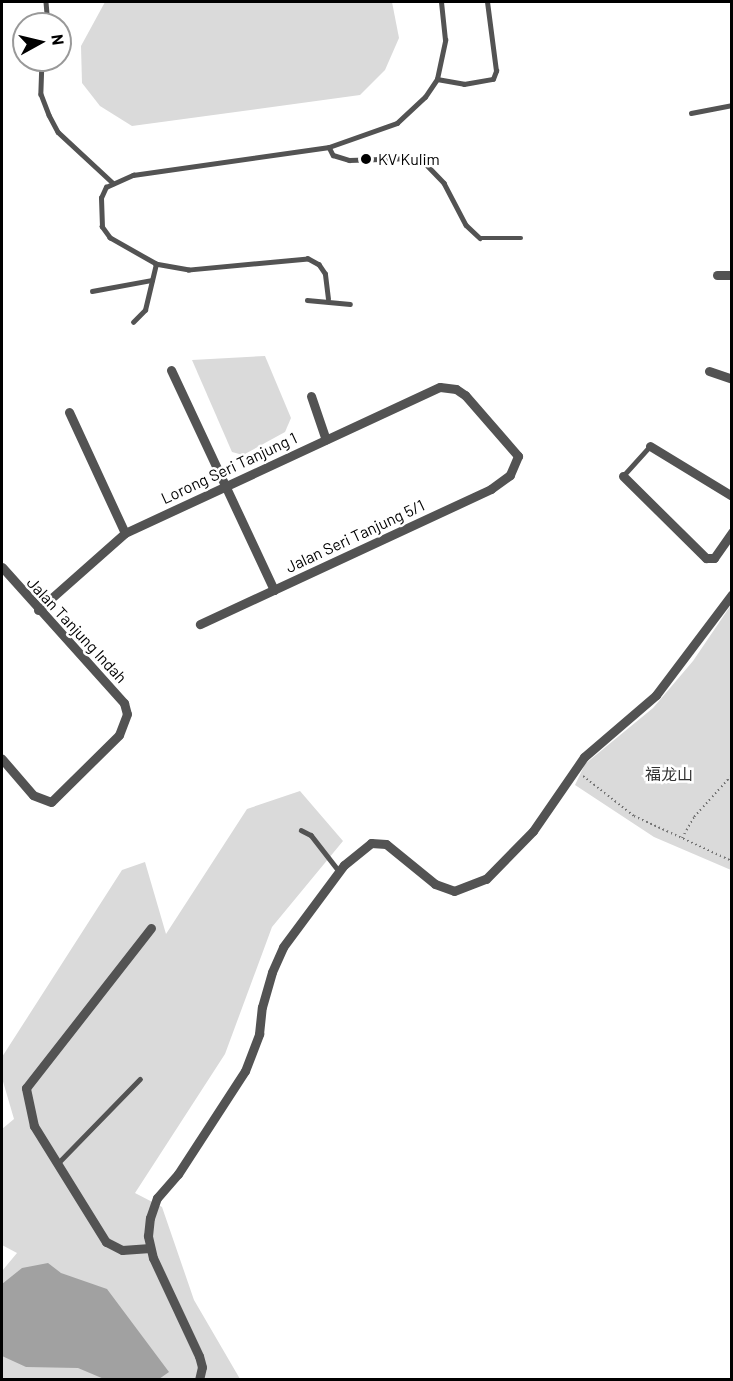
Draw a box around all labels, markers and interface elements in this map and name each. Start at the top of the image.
north arrow [12,12,72,72]
text: N [48,33,68,46]
place label: KV Kulim [378,149,440,169]
marker: KV Kulim [359,152,373,166]
street label: Lorong Seri Tanjung 1 [158,428,300,508]
street label: Jalan Seri Tanjung 5/1 [283,495,427,577]
street label: Jalan Tanjung Indah [23,573,131,687]
park label: 福龙山 [645,764,693,784]

